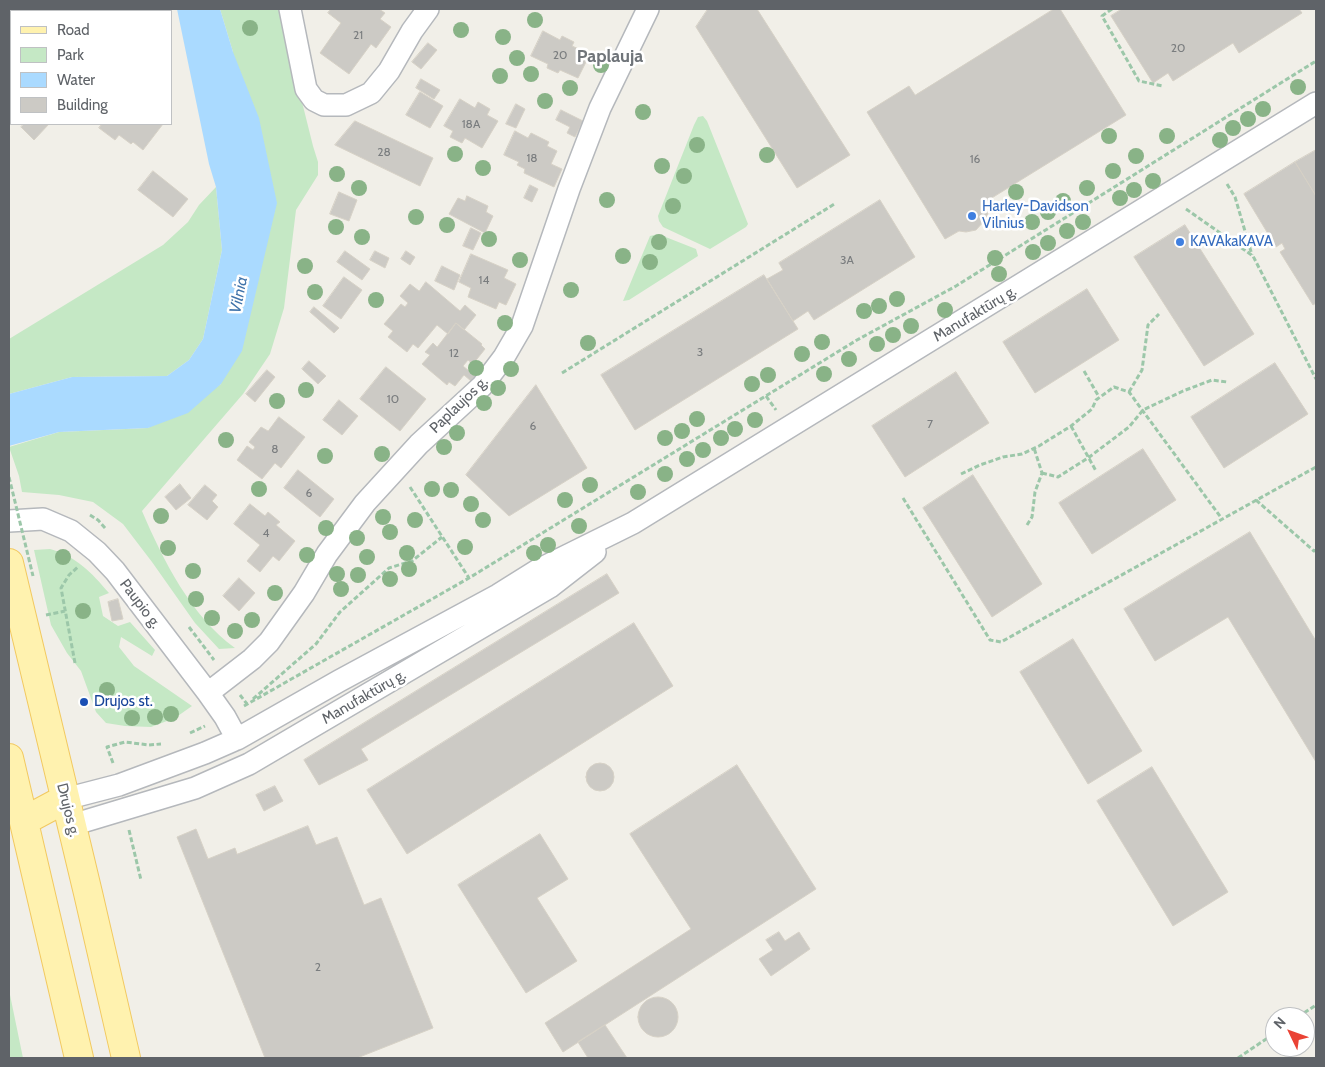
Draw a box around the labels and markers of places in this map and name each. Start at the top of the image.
place label: Harley-Davidson Vilnius [982,198,1089,233]
marker: Harley-Davidson Vilnius [966,210,978,222]
place label: KAVAkaKAVA [1190,233,1273,251]
marker: KAVAkaKAVA [1174,236,1186,248]
place label: Drujos st. [94,693,153,711]
marker: Drujos st. [78,696,90,708]

